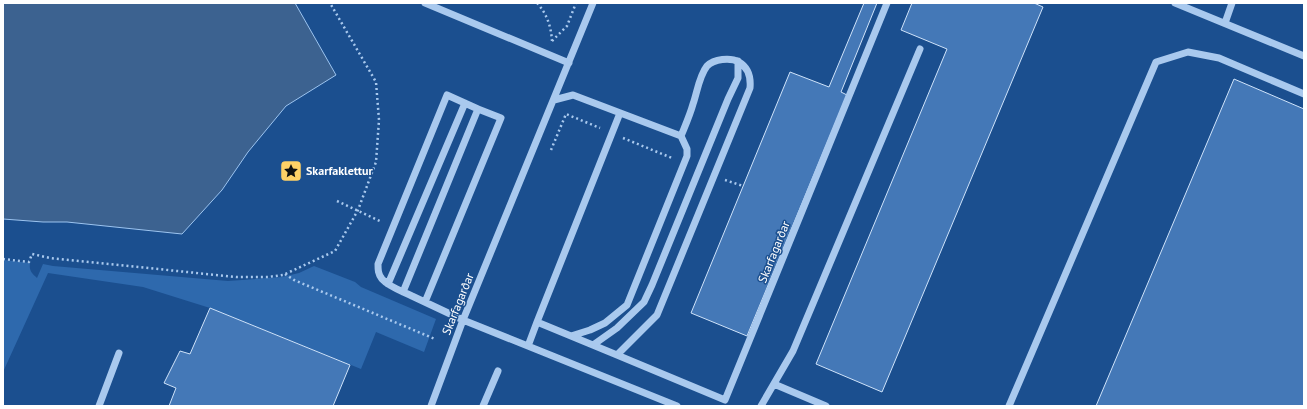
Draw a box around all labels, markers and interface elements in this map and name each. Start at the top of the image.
place icon: Skarfaklettur [278,158,304,184]
place label: Skarfaklettur [306,163,373,178]
street label: Skarfagarðar [754,219,793,285]
street label: Skarfagarðar [438,271,477,337]

